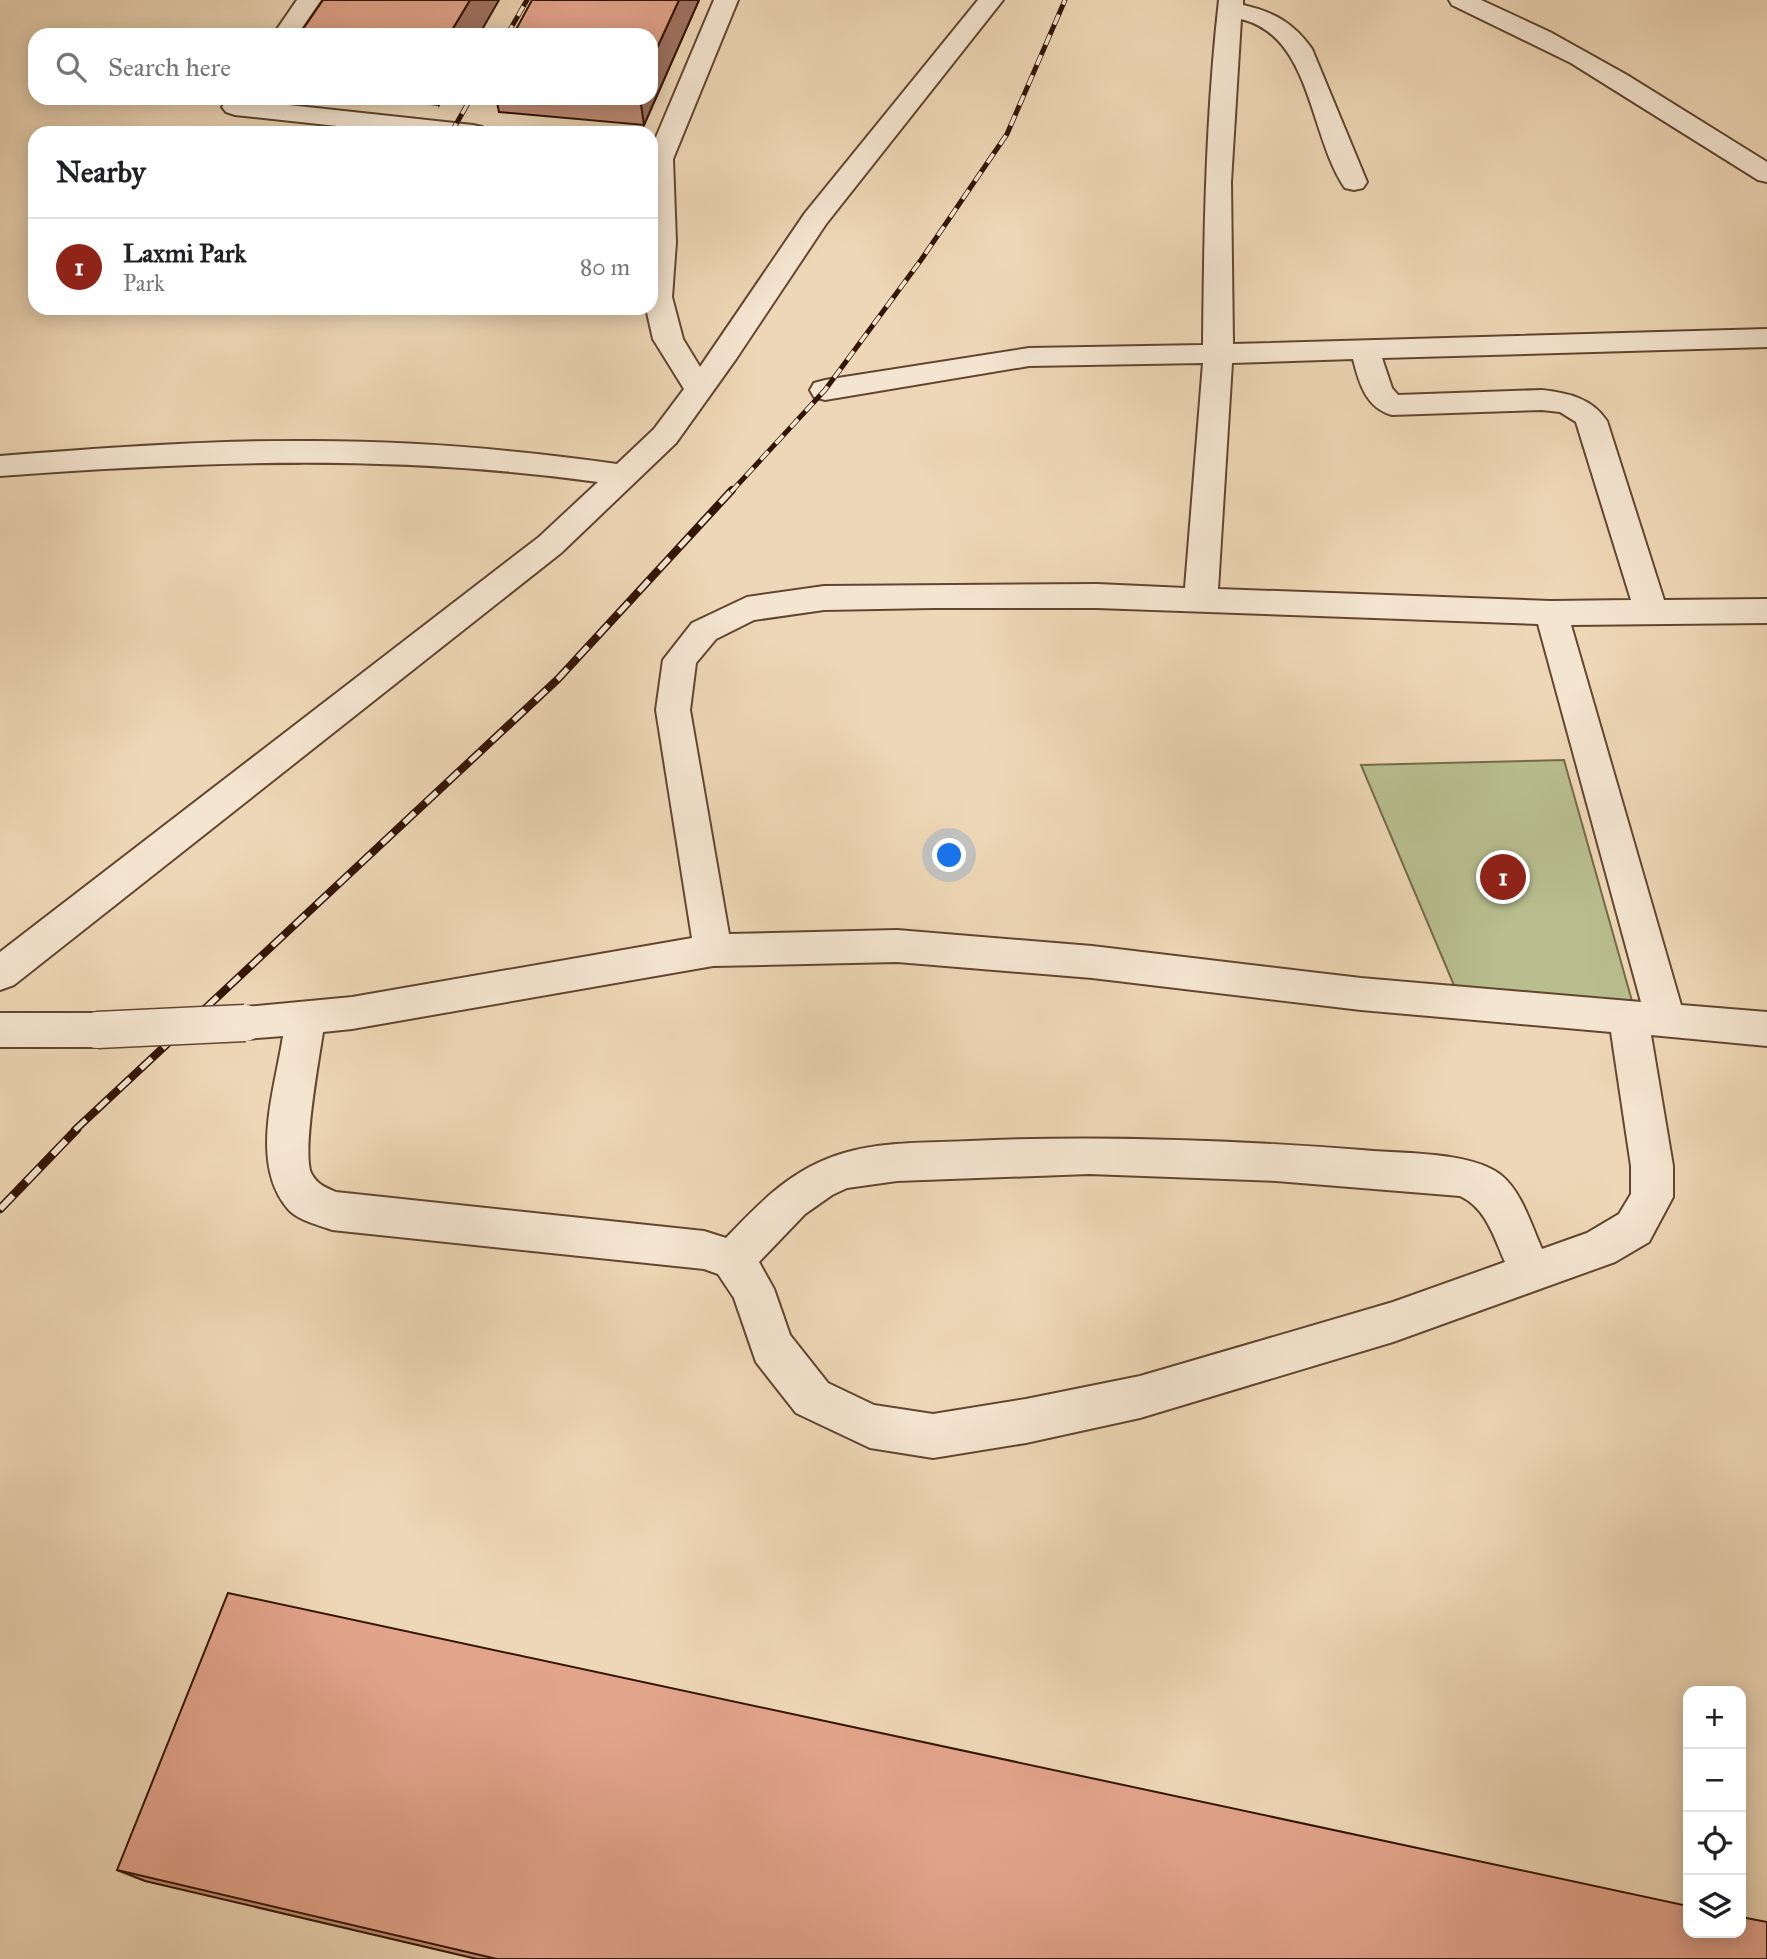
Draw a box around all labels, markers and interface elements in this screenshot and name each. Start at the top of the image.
search box [28,28,658,105]
icon: search [52,48,90,86]
text: Search here [108,51,231,83]
text: Nearby [56,154,146,190]
text: Laxmi Park [123,237,246,269]
text: 1 [74,253,84,281]
text: 80 m [580,253,630,281]
text: Park [123,269,165,297]
your location [932,838,966,872]
pin: 1 [1480,851,1526,903]
map controls [1683,1686,1746,1938]
button: + [1683,1686,1746,1749]
button: − [1683,1749,1746,1812]
button: locate [1683,1812,1746,1875]
button: layers [1683,1875,1746,1938]

